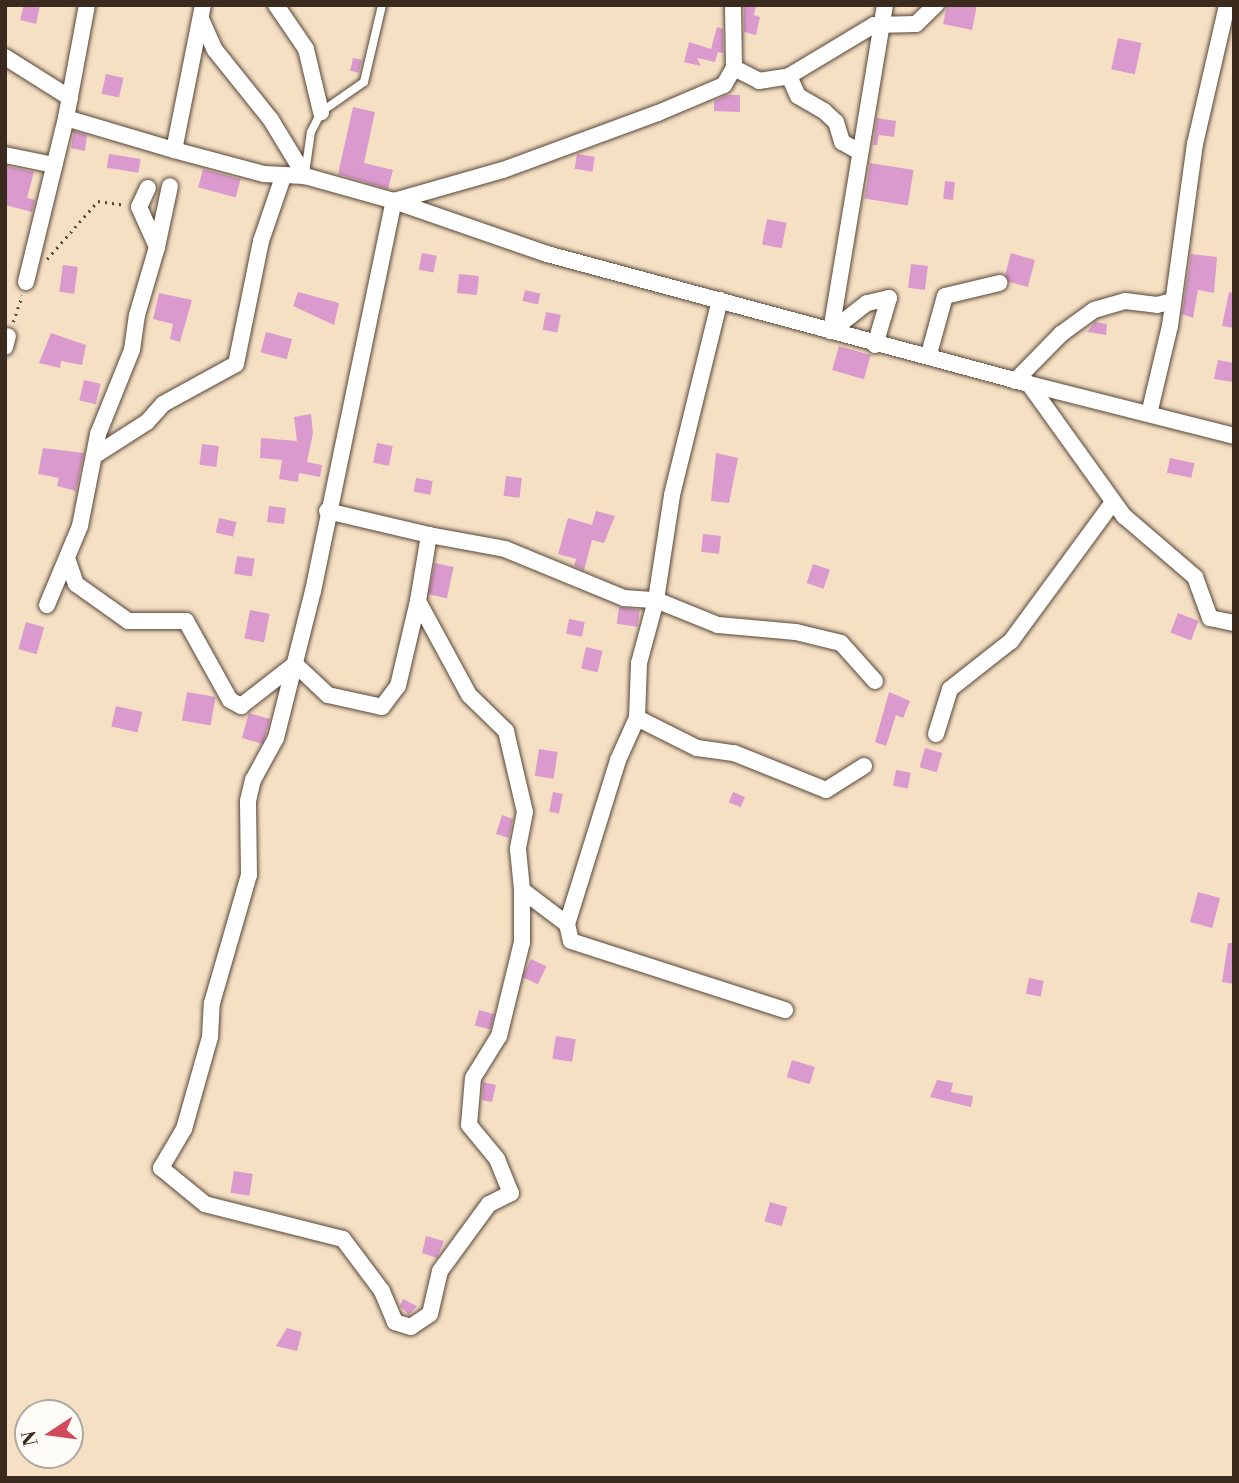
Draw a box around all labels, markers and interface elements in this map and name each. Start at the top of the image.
north arrow [14,1399,84,1469]
text: N [17,1428,44,1448]

